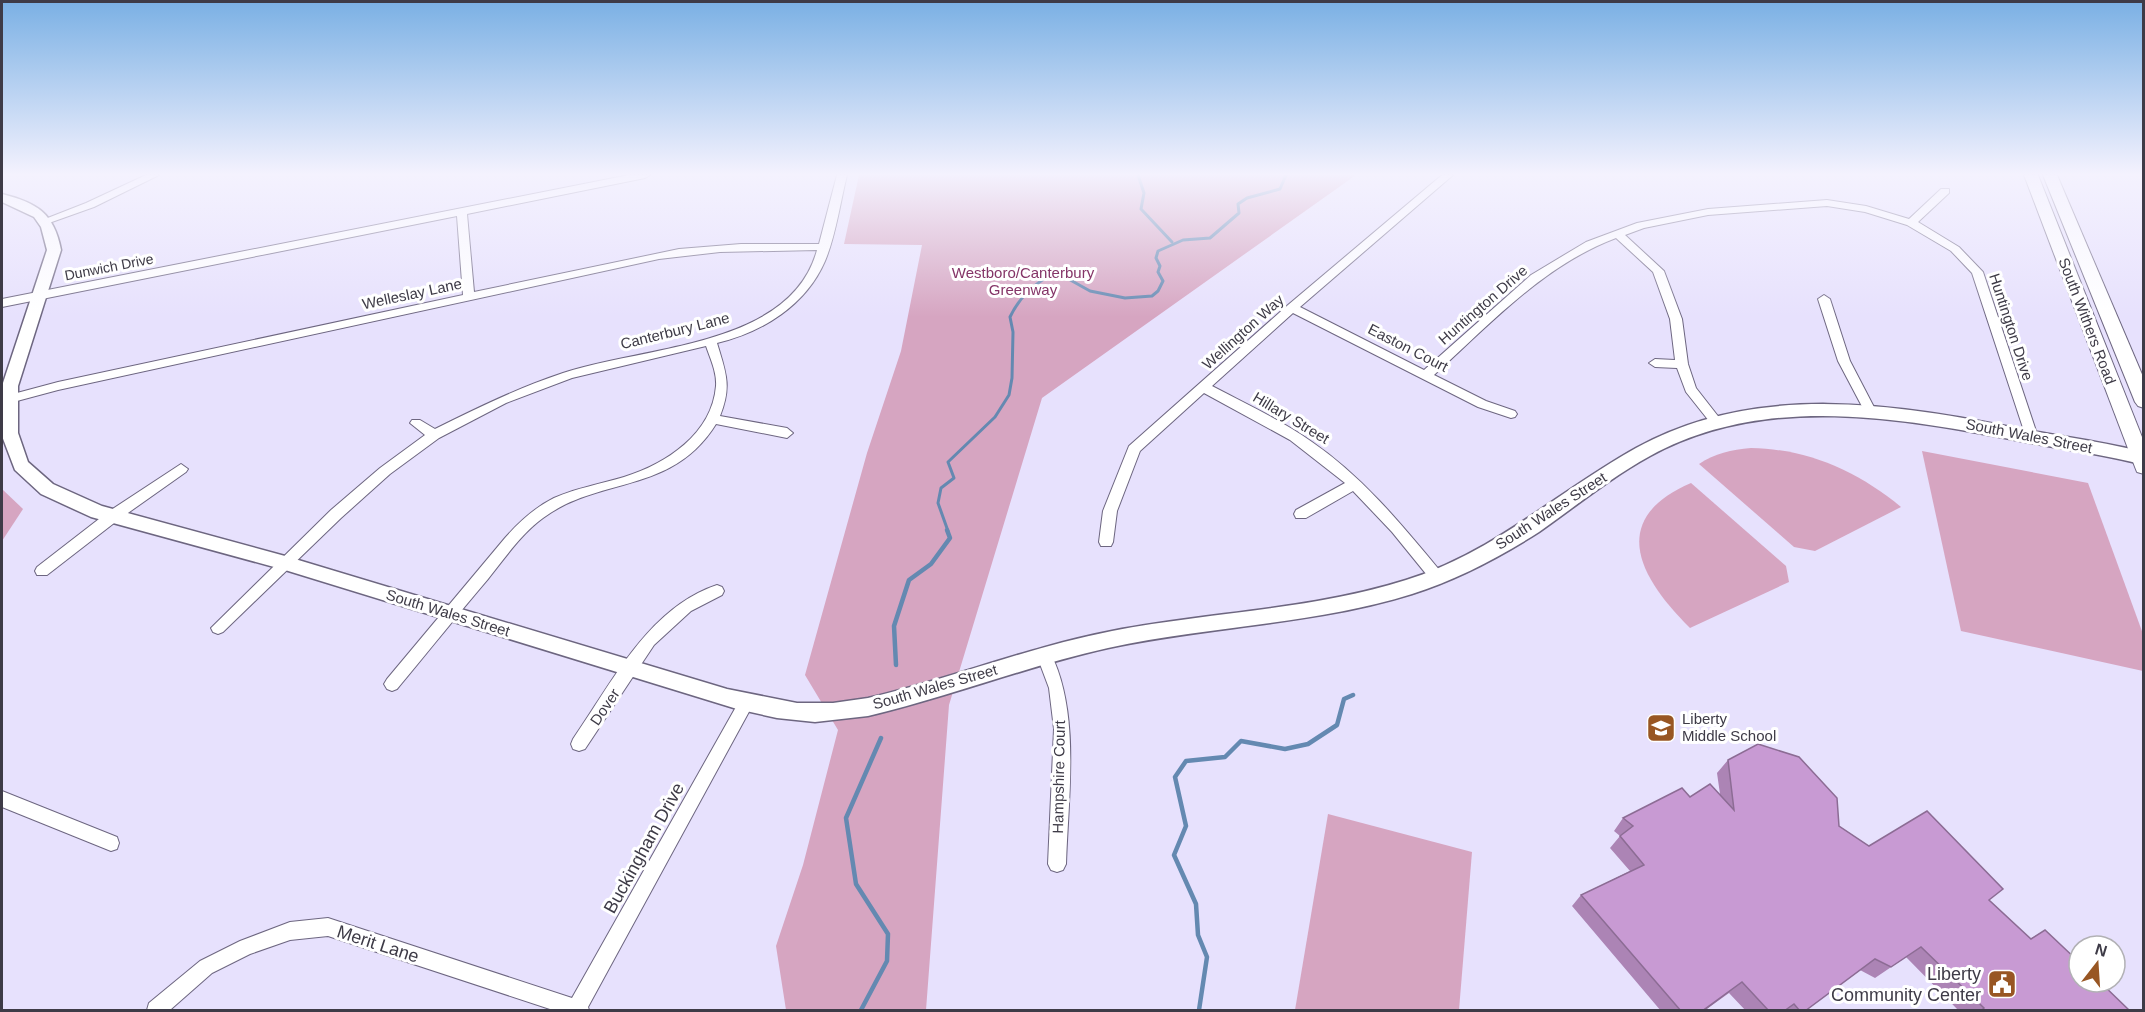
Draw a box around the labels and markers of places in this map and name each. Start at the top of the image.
place label: Liberty Middle School [1682,710,1776,744]
school or university icon: Liberty Middle School [1645,712,1677,744]
place label: Liberty Community Center [1831,964,1981,1005]
public building icon: Liberty Community Center [1986,968,2018,1000]

